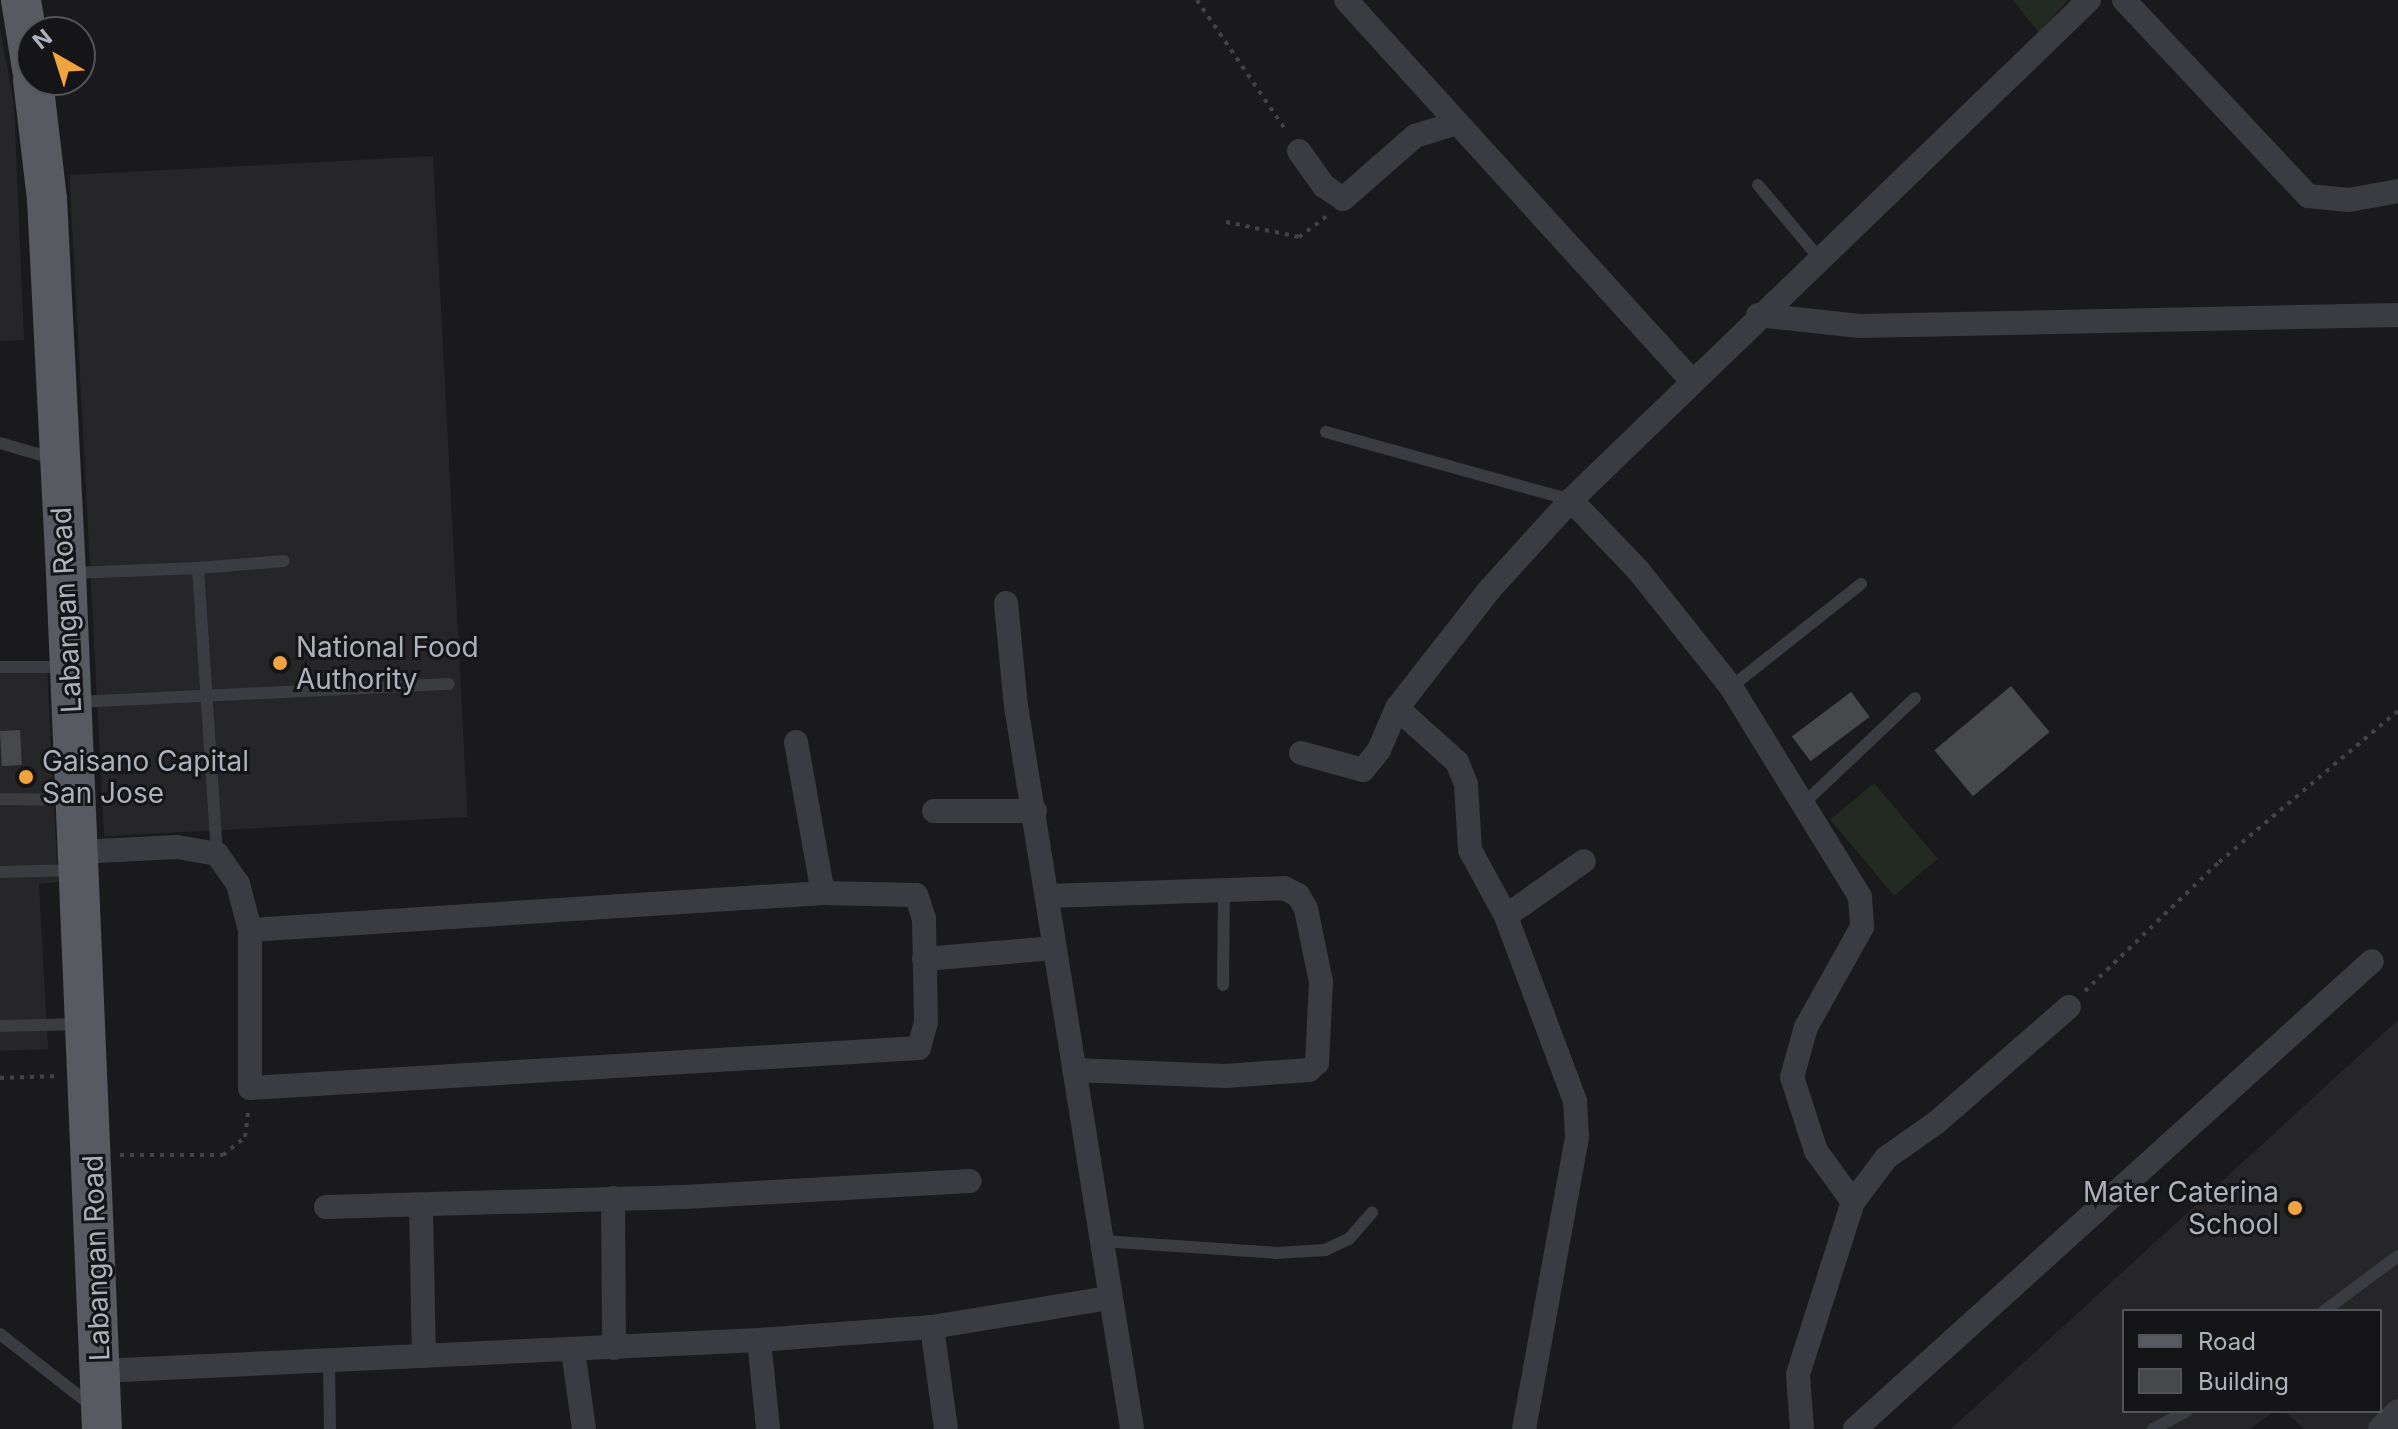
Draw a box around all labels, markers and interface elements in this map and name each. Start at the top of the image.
north arrow [16,16,96,96]
text: N [27,24,57,54]
street label: Labangan Road [44,506,88,714]
place label: National Food Authority [296,630,479,696]
marker: National Food Authority [271,654,289,672]
place label: Gaisano Capital San Jose [42,744,249,810]
marker: Gaisano Capital San Jose [17,768,35,786]
street label: Labangan Road [76,1154,116,1362]
place label: Mater Caterina School [2083,1175,2279,1241]
marker: Mater Caterina School [2286,1199,2304,1217]
legend [2122,1309,2382,1413]
text: Road [2198,1327,2256,1356]
text: Building [2198,1367,2289,1396]

